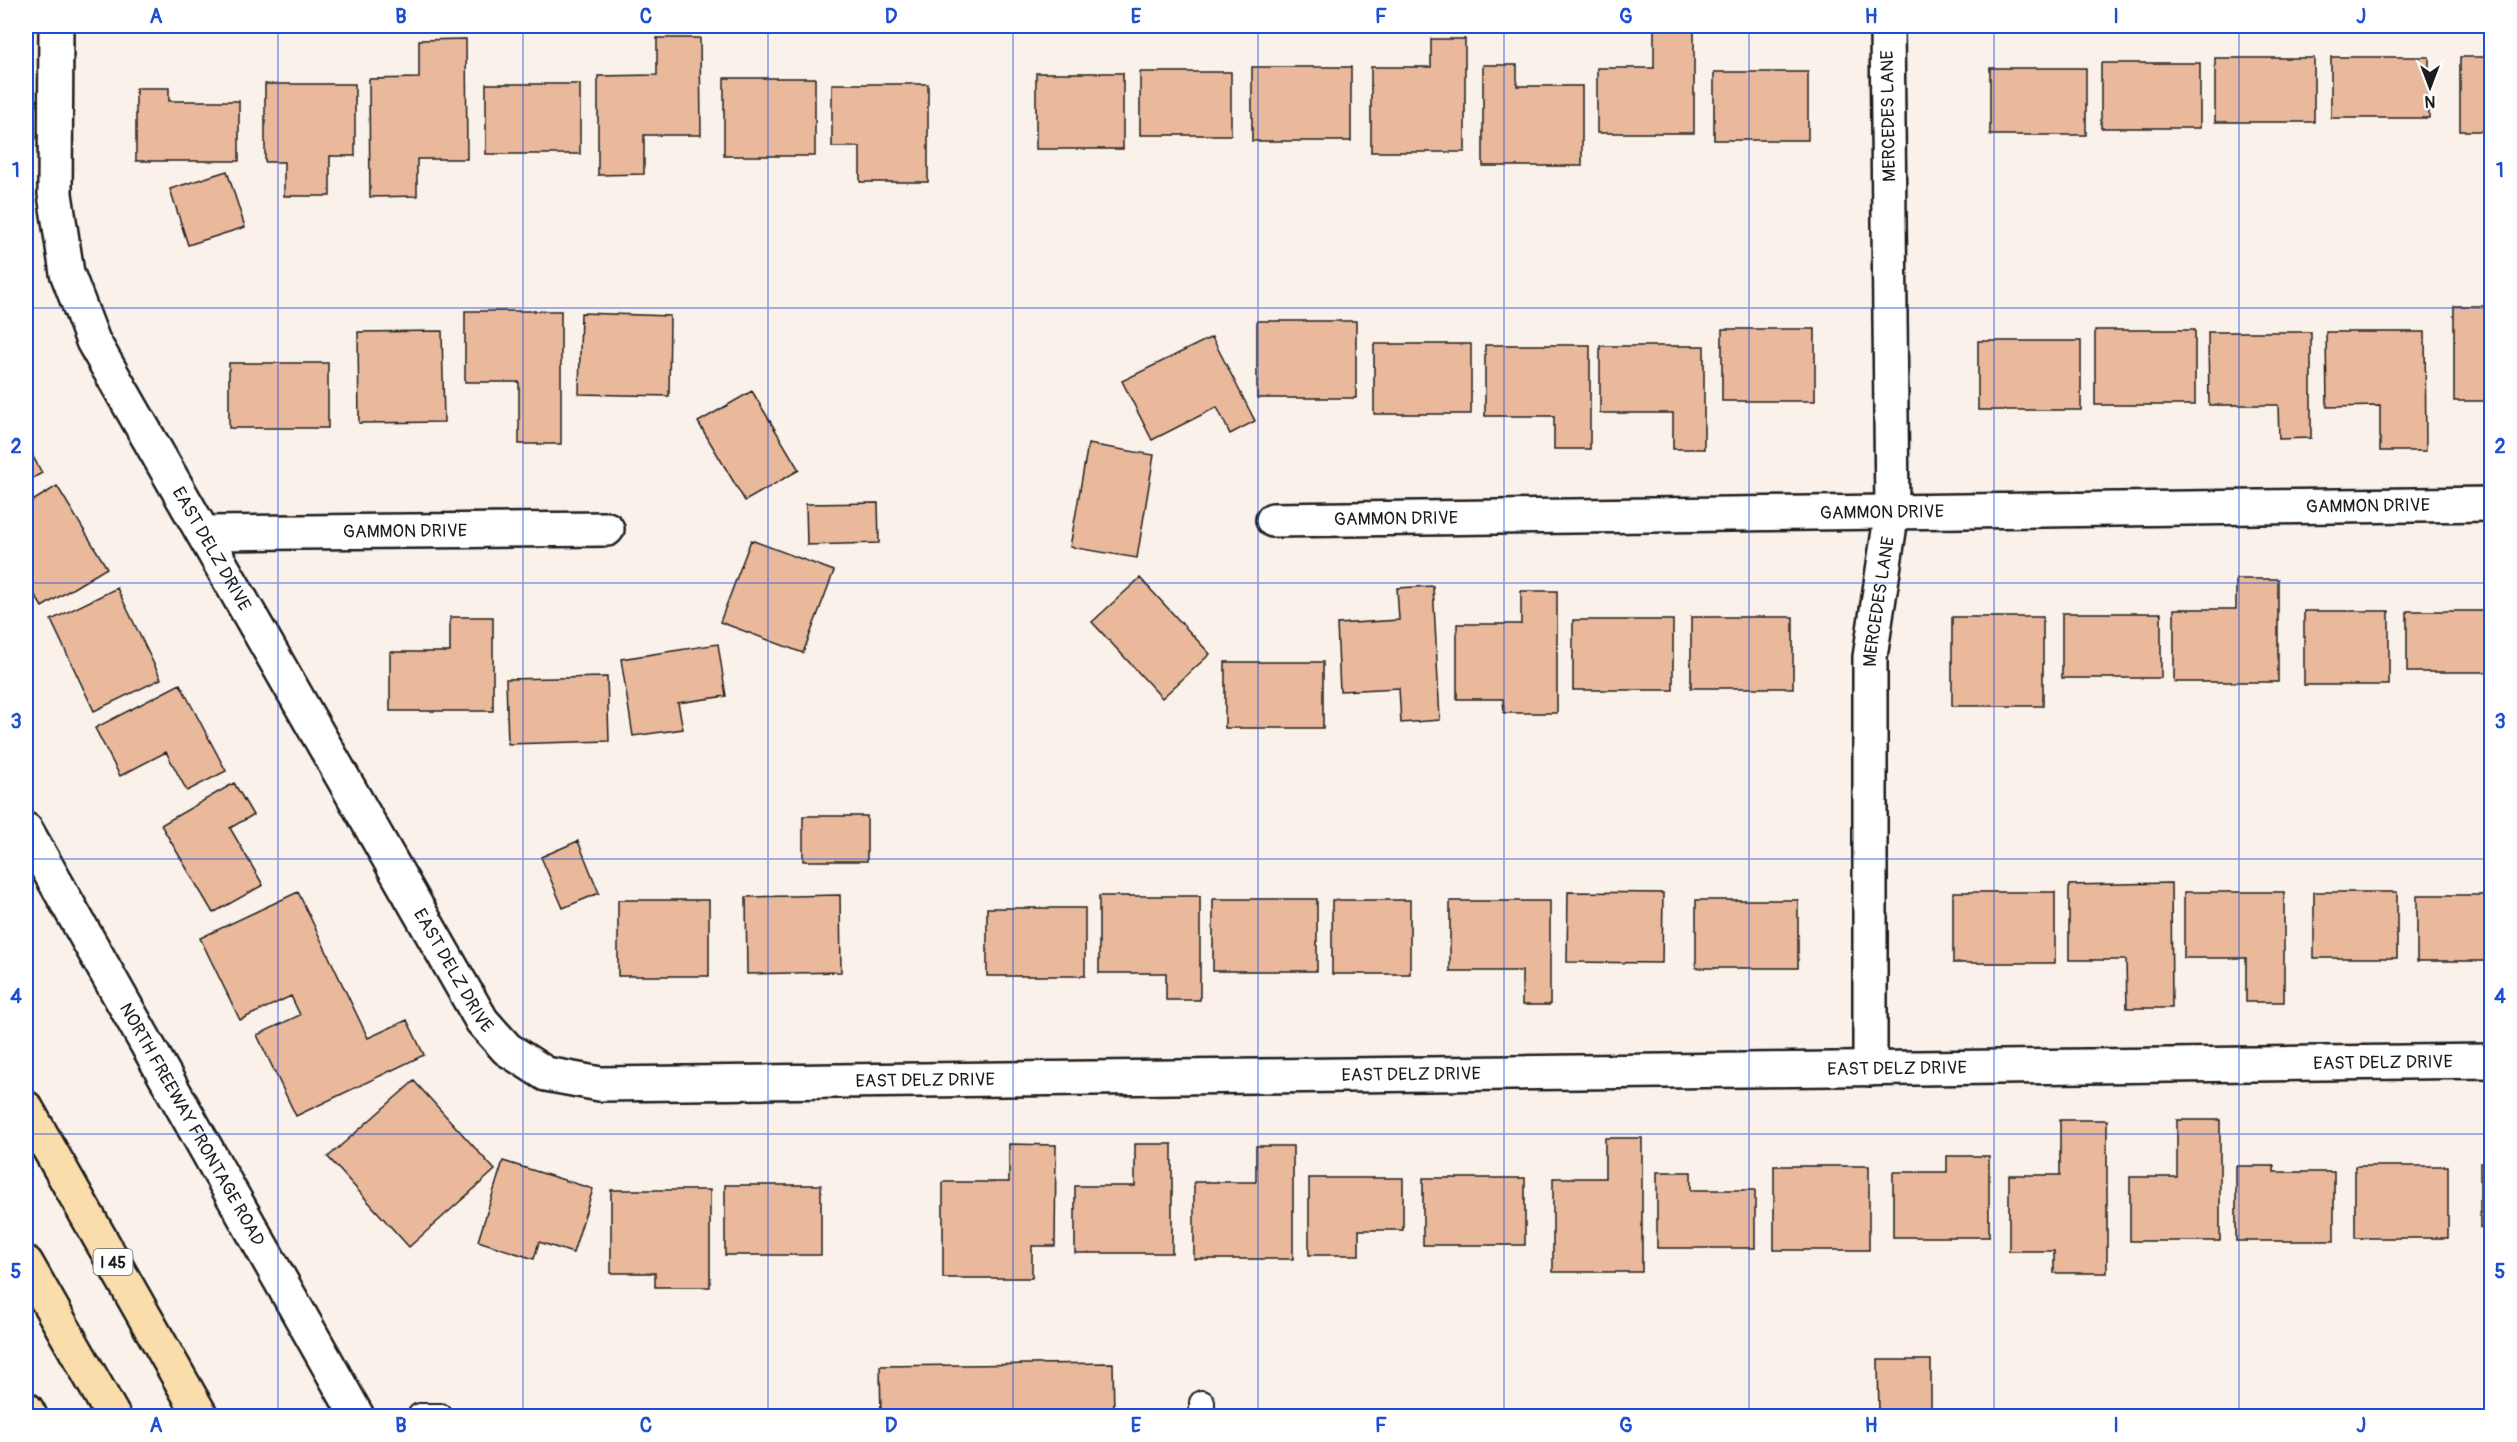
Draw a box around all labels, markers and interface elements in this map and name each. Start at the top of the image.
text: A [150,4,163,29]
text: B [395,4,407,29]
text: C [640,4,652,29]
text: D [885,4,898,29]
text: E [1131,4,1142,29]
text: F [1375,4,1387,29]
text: G [1619,4,1633,29]
text: H [1865,4,1878,29]
text: I [2113,4,2119,29]
text: J [2356,4,2366,29]
street label: MERCEDES LANE [1876,50,1901,182]
north arrow [2400,57,2460,117]
text: N [2424,91,2435,111]
text: 1 [12,158,20,183]
text: 1 [2496,158,2504,183]
text: 2 [10,434,22,459]
text: 2 [2494,434,2506,459]
street label: EAST DELZ DRIVE [167,483,256,615]
street label: GAMMON DRIVE [2306,494,2430,518]
street label: GAMMON DRIVE [1820,500,1944,525]
street label: GAMMON DRIVE [1334,507,1458,531]
street label: GAMMON DRIVE [343,519,467,544]
street label: MERCEDES LANE [1859,535,1900,667]
text: 3 [10,709,22,734]
text: 3 [2494,709,2506,734]
street label: EAST DELZ DRIVE [408,905,498,1038]
text: 4 [10,984,22,1009]
text: 4 [2494,984,2506,1009]
street label: NORTH FREEWAY FRONTAGE ROAD [114,999,270,1250]
street label: EAST DELZ DRIVE [2313,1050,2453,1075]
street label: EAST DELZ DRIVE [1827,1056,1967,1081]
street label: EAST DELZ DRIVE [1341,1062,1481,1087]
street label: EAST DELZ DRIVE [855,1068,995,1093]
road number: I 45 [94,1249,132,1275]
text: 5 [11,1259,22,1284]
text: 5 [2495,1259,2506,1284]
text: A [150,1413,163,1438]
text: B [395,1413,407,1438]
text: C [640,1413,652,1438]
text: D [885,1413,898,1438]
text: E [1131,1413,1142,1438]
text: F [1375,1413,1387,1438]
text: G [1619,1413,1633,1438]
text: H [1865,1413,1878,1438]
text: I [2113,1413,2119,1438]
text: J [2356,1413,2366,1438]

